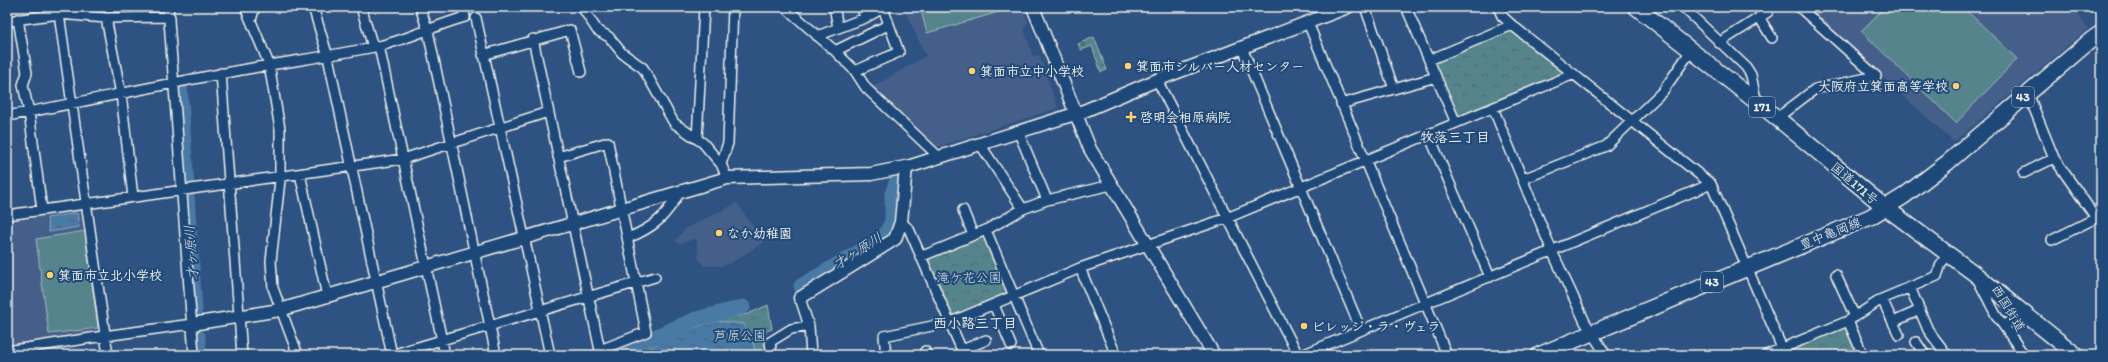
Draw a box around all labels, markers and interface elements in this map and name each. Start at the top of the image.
place label: 箕面市シルバー人材センター [1136,59,1304,74]
marker: 箕面市シルバー人材センター [1123,61,1133,71]
place label: 箕面市立中小学校 [980,64,1084,79]
marker: 箕面市立中小学校 [967,66,977,76]
place label: 大阪府立箕面高等学校 [1818,79,1948,94]
marker: 大阪府立箕面高等学校 [1951,81,1961,91]
road number: 43 [2012,87,2034,107]
road number: 171 [1749,97,1775,117]
place label: 啓明会相原病院 [1140,110,1231,125]
marker: 啓明会相原病院 [1125,111,1137,123]
district label: 牧落三丁目 [1420,129,1490,146]
street label: 国道171号 [1828,159,1882,208]
street label: 豊中亀岡線 [1797,214,1864,253]
water label: 才ヶ原川 [181,224,202,281]
place label: なか幼稚園 [727,226,792,241]
marker: なか幼稚園 [714,228,724,238]
water label: 才ヶ原川 [829,229,885,274]
place label: 箕面市立北小学校 [58,268,162,283]
marker: 箕面市立北小学校 [45,270,55,280]
park label: 滝ケ花公園 [936,270,1002,285]
road number: 43 [1701,272,1723,292]
street label: 西国街道 [1989,282,2028,334]
district label: 西小路三丁目 [933,315,1017,332]
place label: ビレッジ・ラ・ヴェラ [1312,319,1440,334]
marker: ビレッジ・ラ・ヴェラ [1299,321,1309,331]
park label: 芦原公園 [714,328,766,343]

